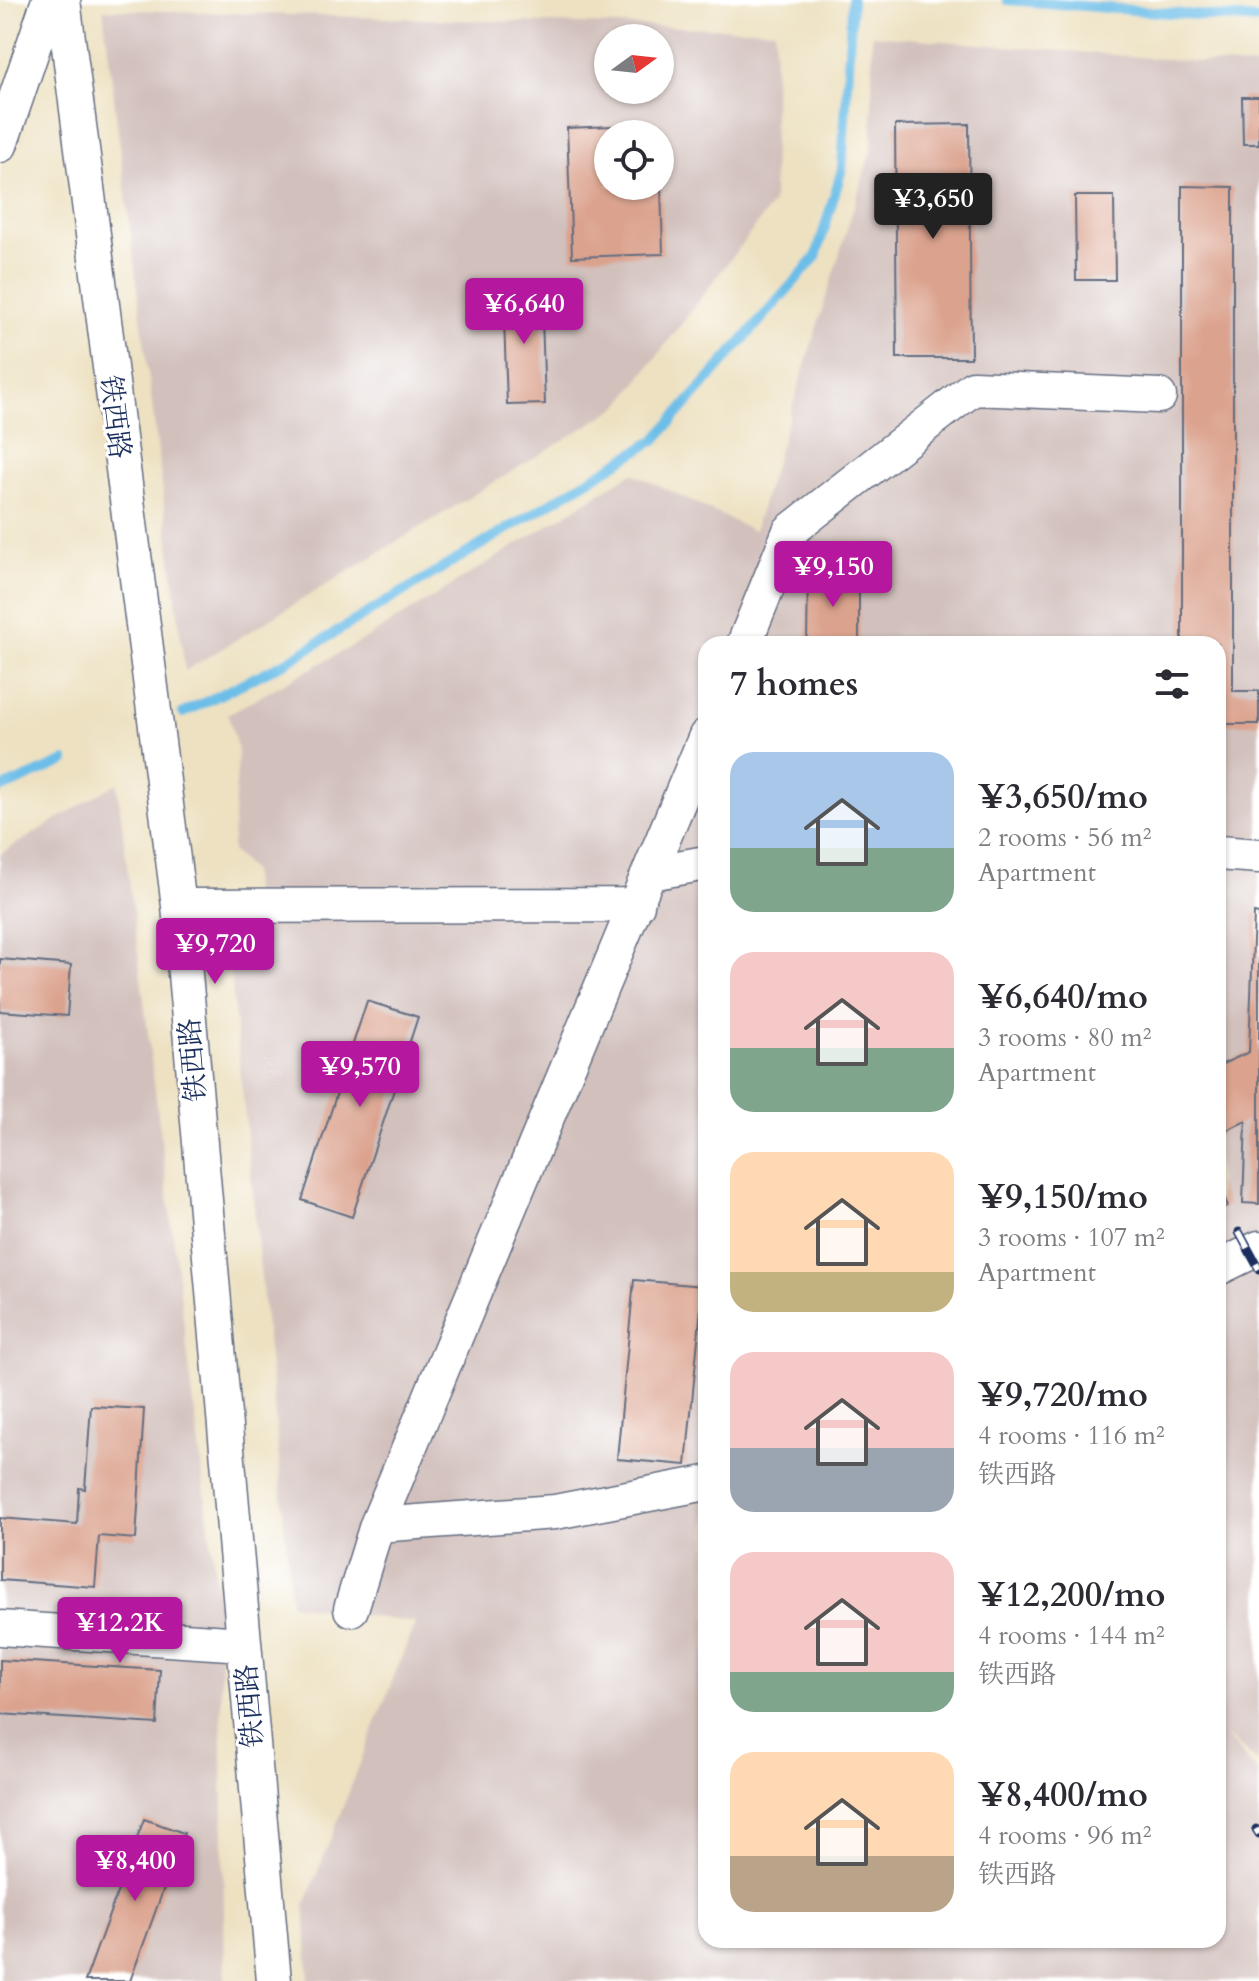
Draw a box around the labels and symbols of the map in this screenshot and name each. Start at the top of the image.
north arrow [594,24,674,104]
pin: ¥3,650 [868,173,998,241]
pin: ¥6,640 [459,278,589,346]
street label: 铁西路 [91,373,139,461]
pin: ¥9,150 [768,541,898,609]
pin: ¥9,720 [150,918,280,986]
street label: 铁西路 [170,1016,216,1103]
pin: ¥9,570 [295,1041,425,1109]
pin: ¥12.2K [55,1597,185,1665]
street label: 铁西路 [227,1662,273,1749]
pin: ¥8,400 [70,1835,200,1903]

